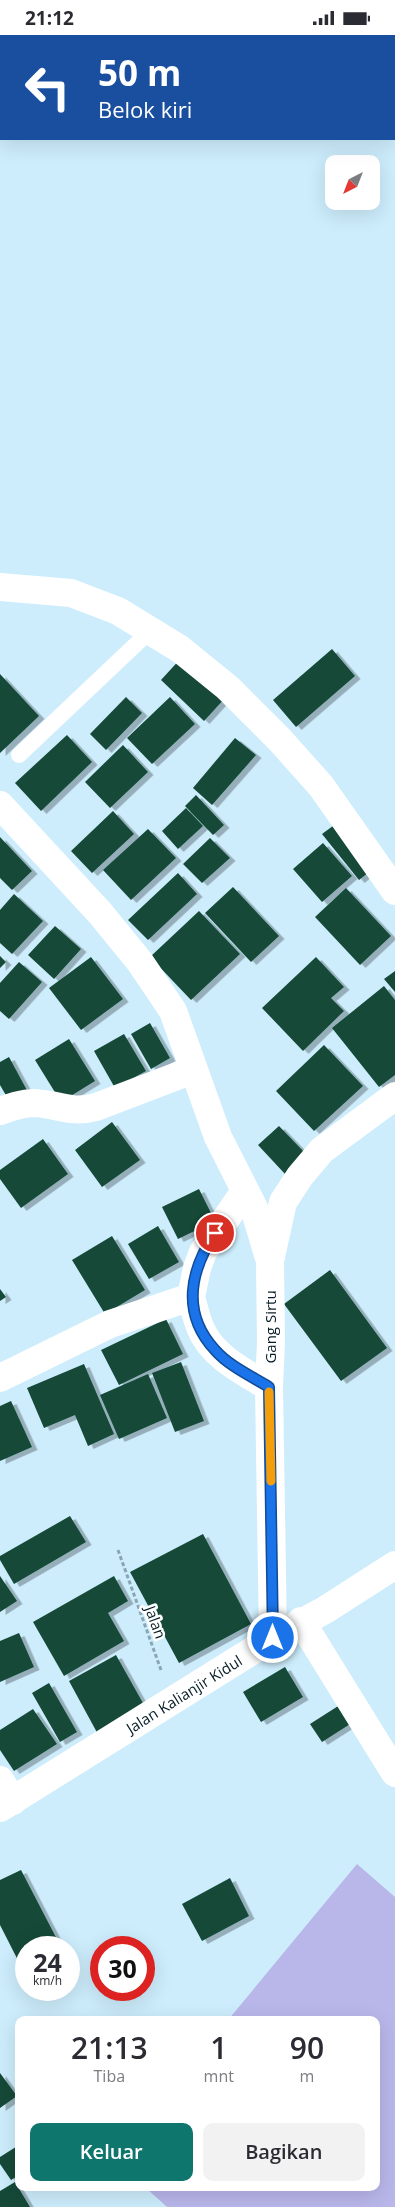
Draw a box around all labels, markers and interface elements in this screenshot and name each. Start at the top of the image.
text: 21:12 [25,5,74,31]
text: 50 m [98,49,181,96]
icon: left [15,55,80,120]
text: Belok kiri [98,94,192,124]
north arrow [325,155,380,210]
map controls [325,155,380,210]
pin [194,1212,236,1254]
icon: arrive [201,1219,229,1247]
street label: Gang Sirtu [260,1290,280,1364]
street label: Jalan [140,1601,171,1641]
position arrow [246,1611,298,1663]
street label: Jalan Kalianjir Kidul [121,1650,246,1739]
speed limit sign: 30 [90,1936,155,2001]
text: 24 [33,1945,62,1979]
text: km/h [33,1972,62,1989]
text: 21:13 [71,2027,148,2068]
text: 1 [210,2027,227,2068]
text: 90 [290,2027,324,2068]
text: Tiba [94,2065,125,2087]
text: mnt [204,2065,234,2087]
text: m [300,2065,314,2087]
button: Keluar [30,2123,193,2181]
button: Bagikan [203,2123,365,2181]

